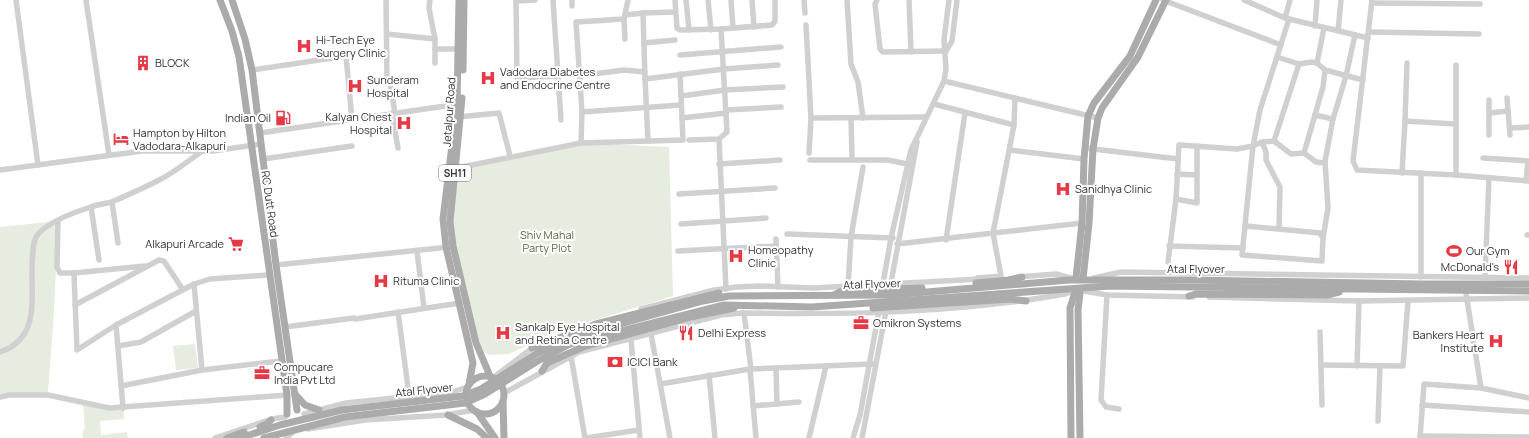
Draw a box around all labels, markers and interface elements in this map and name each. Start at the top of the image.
place label: Hi-Tech Eye Surgery Clinic [316,32,386,60]
hospital icon: Hi-Tech Eye Surgery Clinic [295,37,313,55]
building icon: BLOCK [134,54,152,72]
place label: BLOCK [155,55,190,70]
place label: Vadodara Diabetes and Endocrine Centre [500,64,611,92]
hospital icon: Vadodara Diabetes and Endocrine Centre [479,69,497,87]
place label: Sunderam Hospital [367,72,419,100]
hospital icon: Sunderam Hospital [346,77,364,95]
street label: Jetalpur Road [439,77,458,147]
fuel station icon: Indian Oil [274,109,292,127]
place label: Kalyan Chest Hospital [325,109,392,137]
place label: Indian Oil [225,110,271,125]
hospital icon: Kalyan Chest Hospital [395,114,413,132]
place label: Hampton by Hilton Vadodara-Alkapuri [133,125,226,153]
hotel icon: Hampton by Hilton Vadodara-Alkapuri [112,130,130,148]
road number: SH11 [439,165,471,181]
street label: RC Dutt Road [258,170,283,238]
hospital icon: Sanidhya Clinic [1054,180,1072,198]
place label: Sanidhya Clinic [1075,181,1152,196]
park label: Shiv Mahal Party Plot [520,227,574,255]
supermarket icon: Alkapuri Arcade [227,235,245,253]
place label: Alkapuri Arcade [145,236,225,251]
place label: Homeopathy Clinic [748,242,814,270]
sports icon: Our Gym [1445,242,1463,260]
place label: Our Gym [1466,243,1510,258]
hospital icon: Homeopathy Clinic [727,247,745,265]
restaurant icon: McDonald's [1502,258,1520,276]
place label: McDonald's [1441,259,1499,274]
street label: Atal Flyover [1167,261,1225,276]
hospital icon: Rituma Clinic [372,272,390,290]
place label: Rituma Clinic [393,273,459,288]
street label: Atal Flyover [843,275,901,292]
office icon: Omikron Systems [852,314,870,332]
place label: Omikron Systems [873,315,961,330]
place label: Sankalp Eye Hospital and Retina Centre [515,319,620,347]
hospital icon: Sankalp Eye Hospital and Retina Centre [494,324,512,342]
restaurant icon: Delhi Express [677,324,695,342]
place label: Delhi Express [698,325,766,340]
place label: Bankers Heart Institute [1413,327,1485,355]
hospital icon: Bankers Heart Institute [1487,332,1505,350]
bank icon: ICICI Bank [606,353,624,371]
place label: ICICI Bank [627,354,678,369]
place label: Compucare India Pvt Ltd [274,359,335,387]
office icon: Compucare India Pvt Ltd [253,364,271,382]
street label: Atal Flyover [394,379,453,400]

